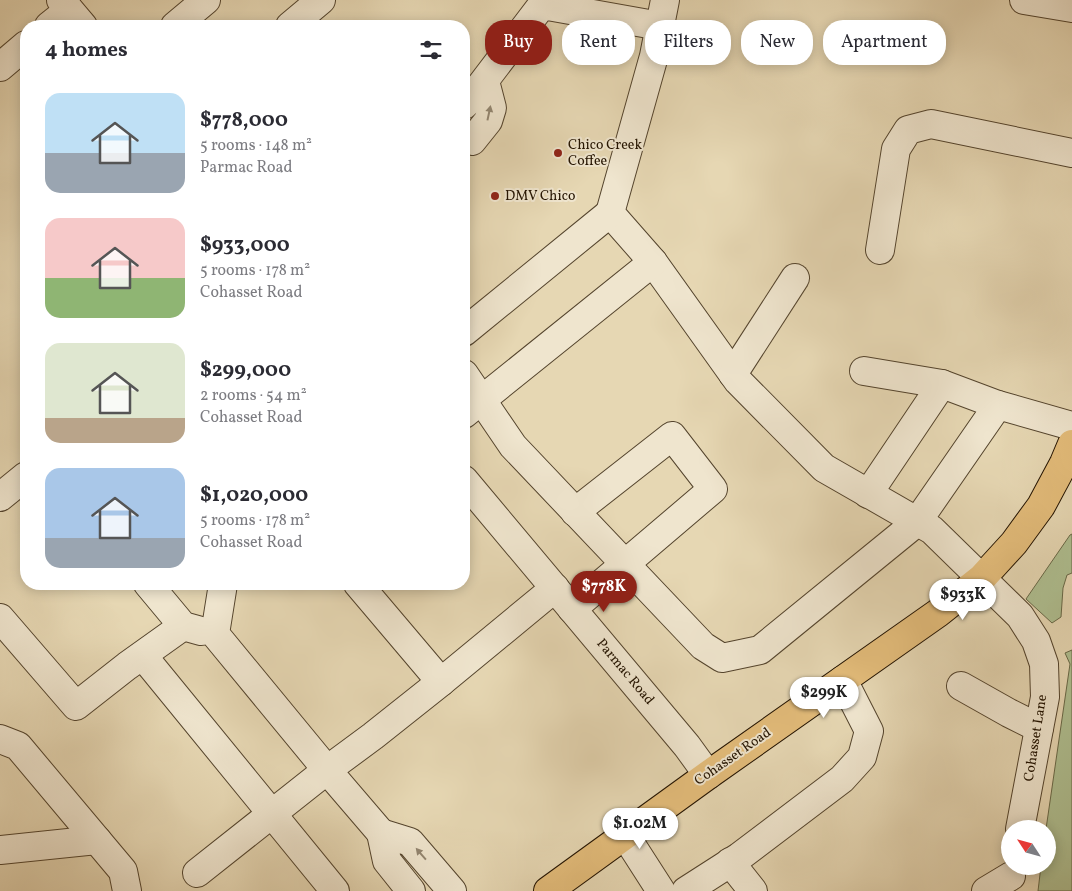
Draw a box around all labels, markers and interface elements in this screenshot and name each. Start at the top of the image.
chip: Buy [485,20,552,65]
chip: Rent [562,20,635,65]
chip: Filters [645,20,731,65]
chip: New [741,20,813,65]
chip: Apartment [823,20,946,65]
text: 4 homes [45,36,128,65]
icon: filters [417,36,445,64]
text: $778,000 [200,106,288,135]
one-way arrow [485,106,493,121]
icon: home [85,113,145,173]
text: 5 rooms · 148 m² [200,135,312,157]
place label: Chico Creek Coffee [568,136,642,171]
marker: Chico Creek Coffee [552,147,564,159]
text: Parmac Road [200,157,293,179]
place label: DMV Chico [505,187,575,206]
marker: DMV Chico [489,190,501,202]
text: $933,000 [200,231,290,260]
icon: home [85,238,145,298]
text: 5 rooms · 178 m² [200,260,310,282]
text: Cohasset Road [200,282,303,304]
text: $299,000 [200,356,291,385]
icon: home [85,363,145,423]
text: 2 rooms · 54 m² [200,385,307,407]
text: Cohasset Road [200,407,303,429]
text: $1,020,000 [200,481,308,510]
icon: home [85,488,145,548]
text: 5 rooms · 178 m² [200,510,310,532]
text: Cohasset Road [200,532,303,554]
pin: $778K [569,570,639,613]
text: $778K [582,576,626,598]
pin: $933K [928,578,998,621]
text: $933K [940,584,986,606]
street label: Parmac Road [592,635,658,709]
pin: $299K [789,676,859,719]
text: $299K [801,682,847,704]
street label: Cohasset Lane [1020,693,1052,783]
street label: Cohasset Road [691,723,775,791]
pin: $1.02M [599,808,681,850]
text: $1.02M [613,813,667,835]
north arrow [1001,820,1056,875]
map controls [1001,820,1056,875]
one-way arrow [415,848,426,861]

